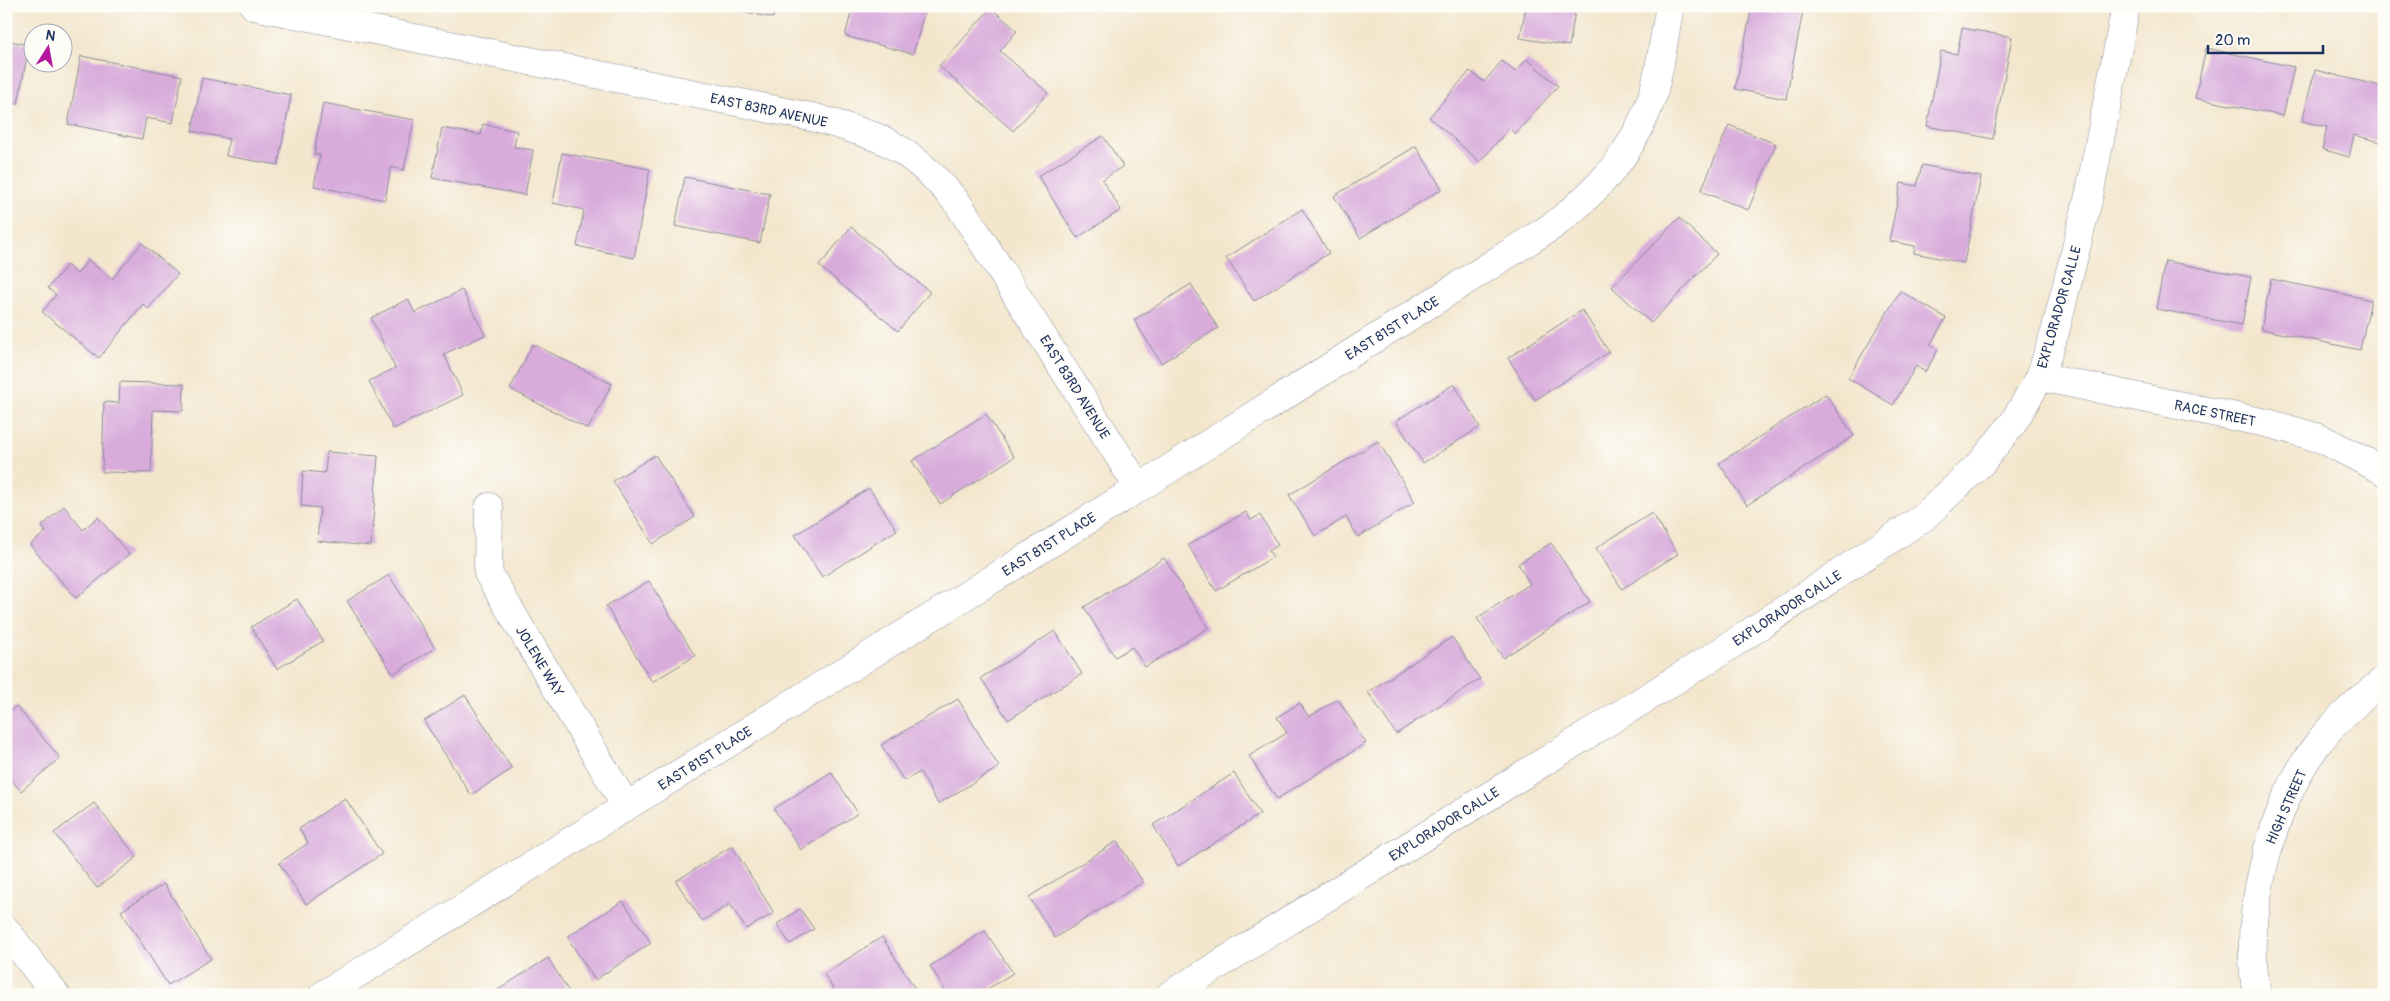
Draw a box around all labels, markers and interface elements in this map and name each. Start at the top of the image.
north arrow [22,22,72,72]
scale bar [2208,22,2322,54]
text: N [44,26,57,45]
text: 20 m [2215,31,2250,50]
street label: EAST 83RD AVENUE [709,90,829,131]
street label: EXPLORADOR CALLE [2034,244,2085,370]
street label: EAST 81ST PLACE [1342,293,1442,364]
street label: EAST 83RD AVENUE [1036,332,1113,442]
street label: RACE STREET [2173,397,2257,430]
street label: EAST 81ST PLACE [999,509,1099,580]
street label: EXPLORADOR CALLE [1730,567,1845,650]
street label: JOLENE WAY [512,623,567,700]
street label: EAST 81ST PLACE [655,723,755,794]
street label: HIGH STREET [2262,767,2311,847]
street label: EXPLORADOR CALLE [1386,784,1502,865]

